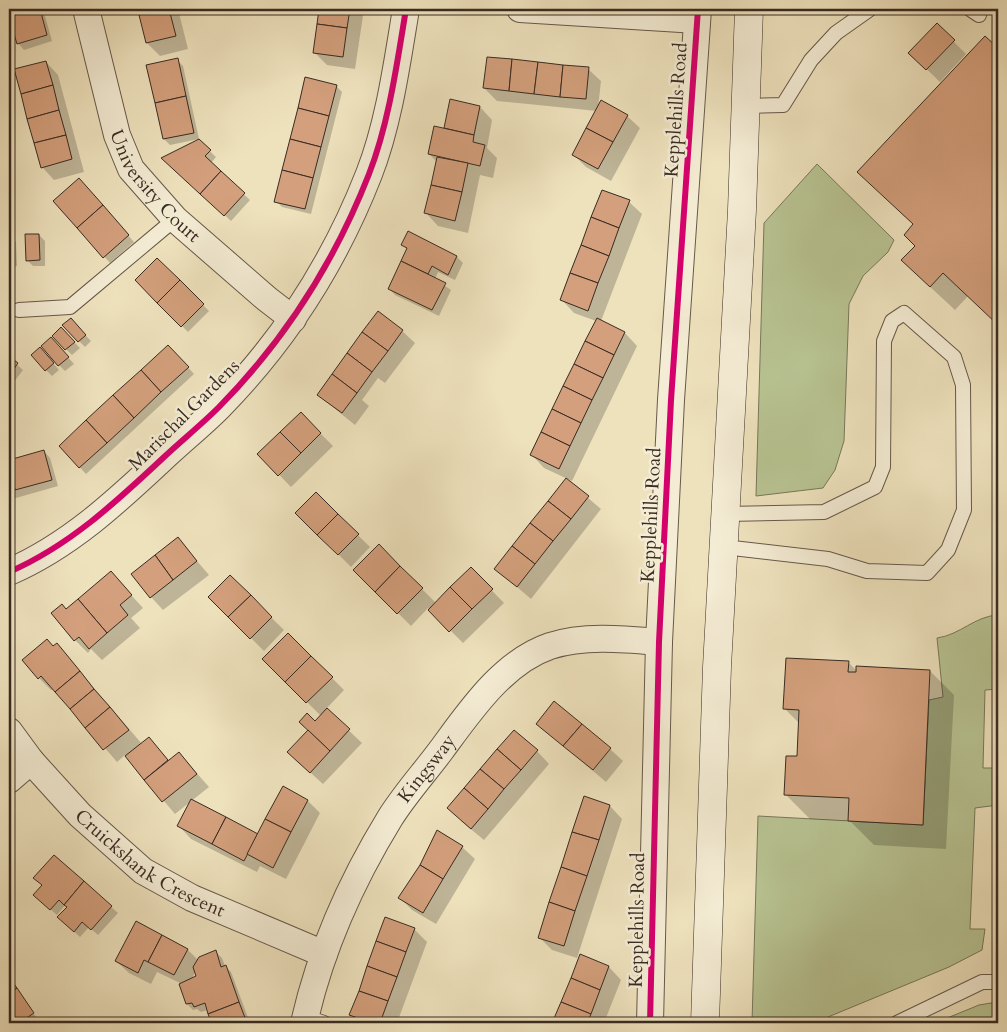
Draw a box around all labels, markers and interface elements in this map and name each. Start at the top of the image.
street label: Kepplehills Road [658,42,694,178]
street label: University Court [103,126,206,248]
street label: Marischal Gardens [122,353,246,477]
street label: Kepplehills Road [634,447,668,583]
street label: Kingsway [392,729,462,808]
street label: Cruickshank Crescent [69,803,229,923]
street label: Kepplehills Road [623,852,651,988]

